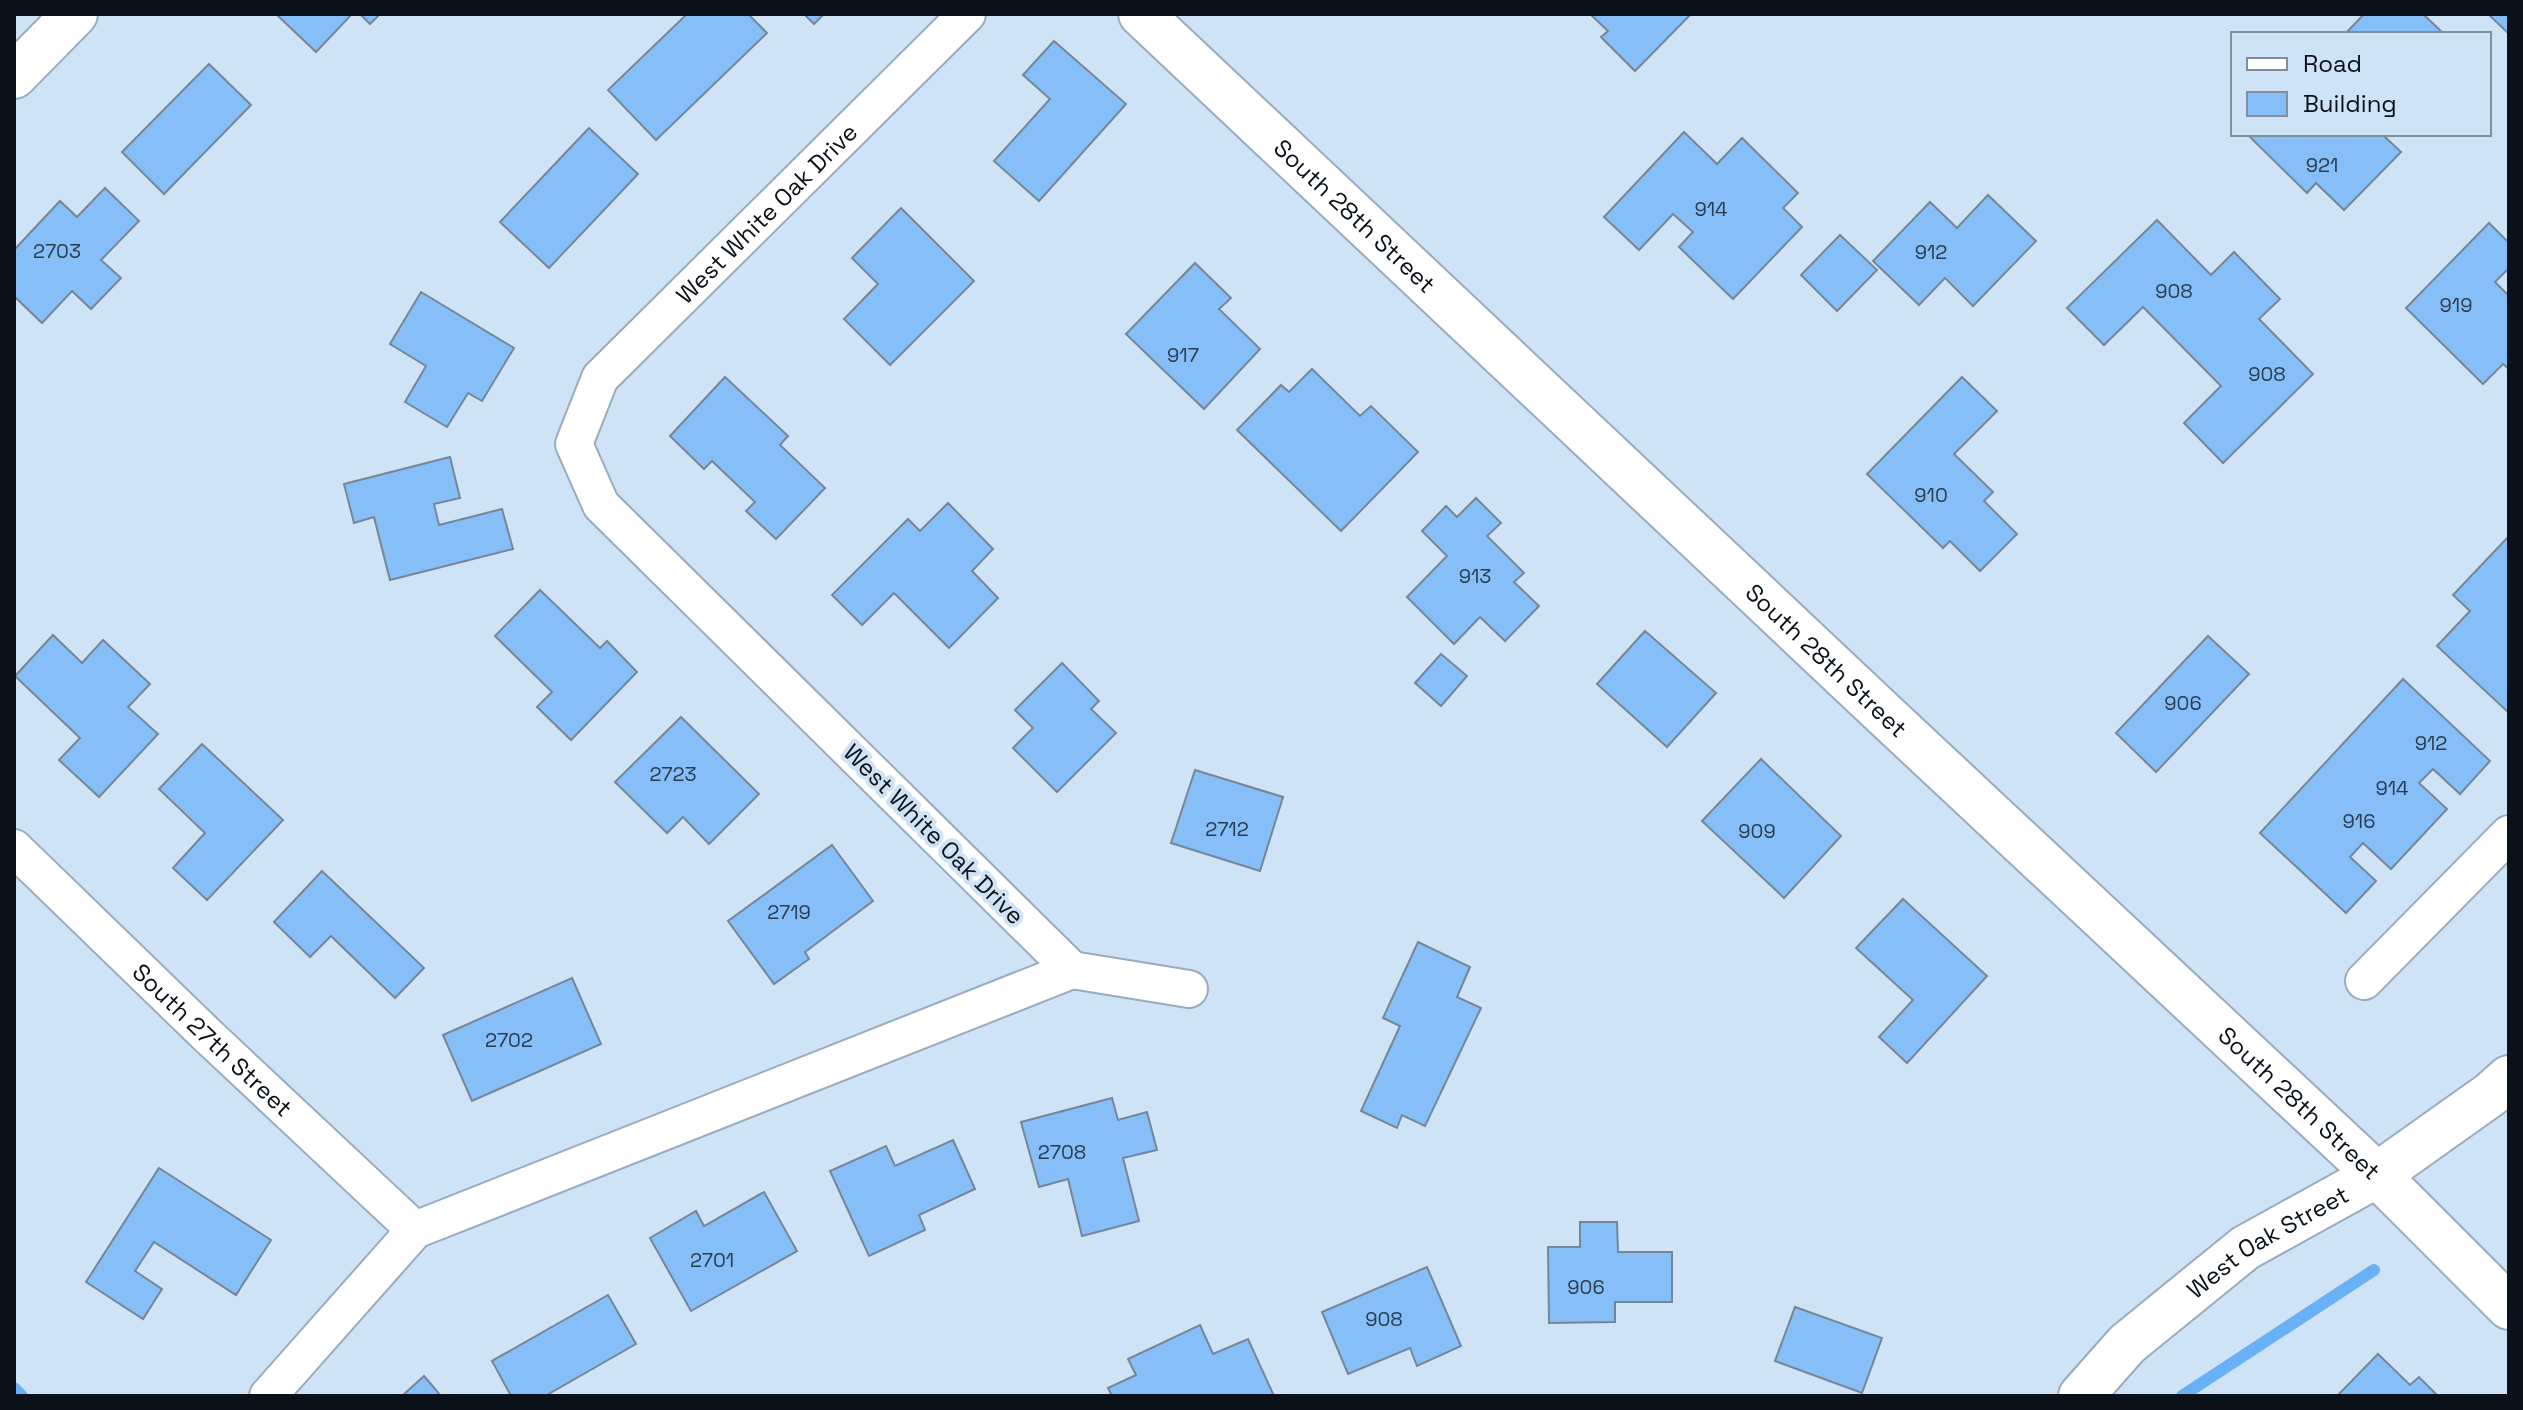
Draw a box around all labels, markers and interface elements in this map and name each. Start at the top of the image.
legend [2231,32,2491,136]
text: Road [2303,48,2362,79]
text: Building [2303,88,2397,119]
street label: West White Oak Drive [669,116,864,310]
street label: South 28th Street [1268,132,1442,299]
house number: 921 [2306,152,2338,178]
house number: 914 [1694,196,1728,222]
house number: 2703 [33,238,81,264]
house number: 912 [1915,239,1947,265]
house number: 908 [2155,278,2193,304]
house number: 919 [2440,292,2472,318]
house number: 917 [1167,342,1199,368]
house number: 908 [2248,361,2286,387]
house number: 910 [1914,482,1948,508]
house number: 913 [1459,563,1491,589]
street label: South 28th Street [1739,576,1914,744]
house number: 906 [2164,690,2202,716]
house number: 912 [2415,730,2447,756]
street label: West White Oak Drive [837,737,1031,931]
house number: 2723 [649,761,697,787]
house number: 914 [2375,775,2409,801]
house number: 916 [2343,808,2375,834]
house number: 2712 [1205,816,1249,842]
house number: 909 [1738,818,1776,844]
house number: 2719 [767,899,811,925]
street label: South 27th Street [126,956,299,1123]
street label: South 28th Street [2212,1019,2387,1186]
house number: 2702 [485,1027,533,1053]
house number: 2708 [1038,1139,1086,1165]
street label: West Oak Street [2180,1178,2354,1305]
house number: 2701 [690,1247,734,1273]
house number: 906 [1567,1274,1605,1300]
house number: 908 [1365,1306,1403,1332]

